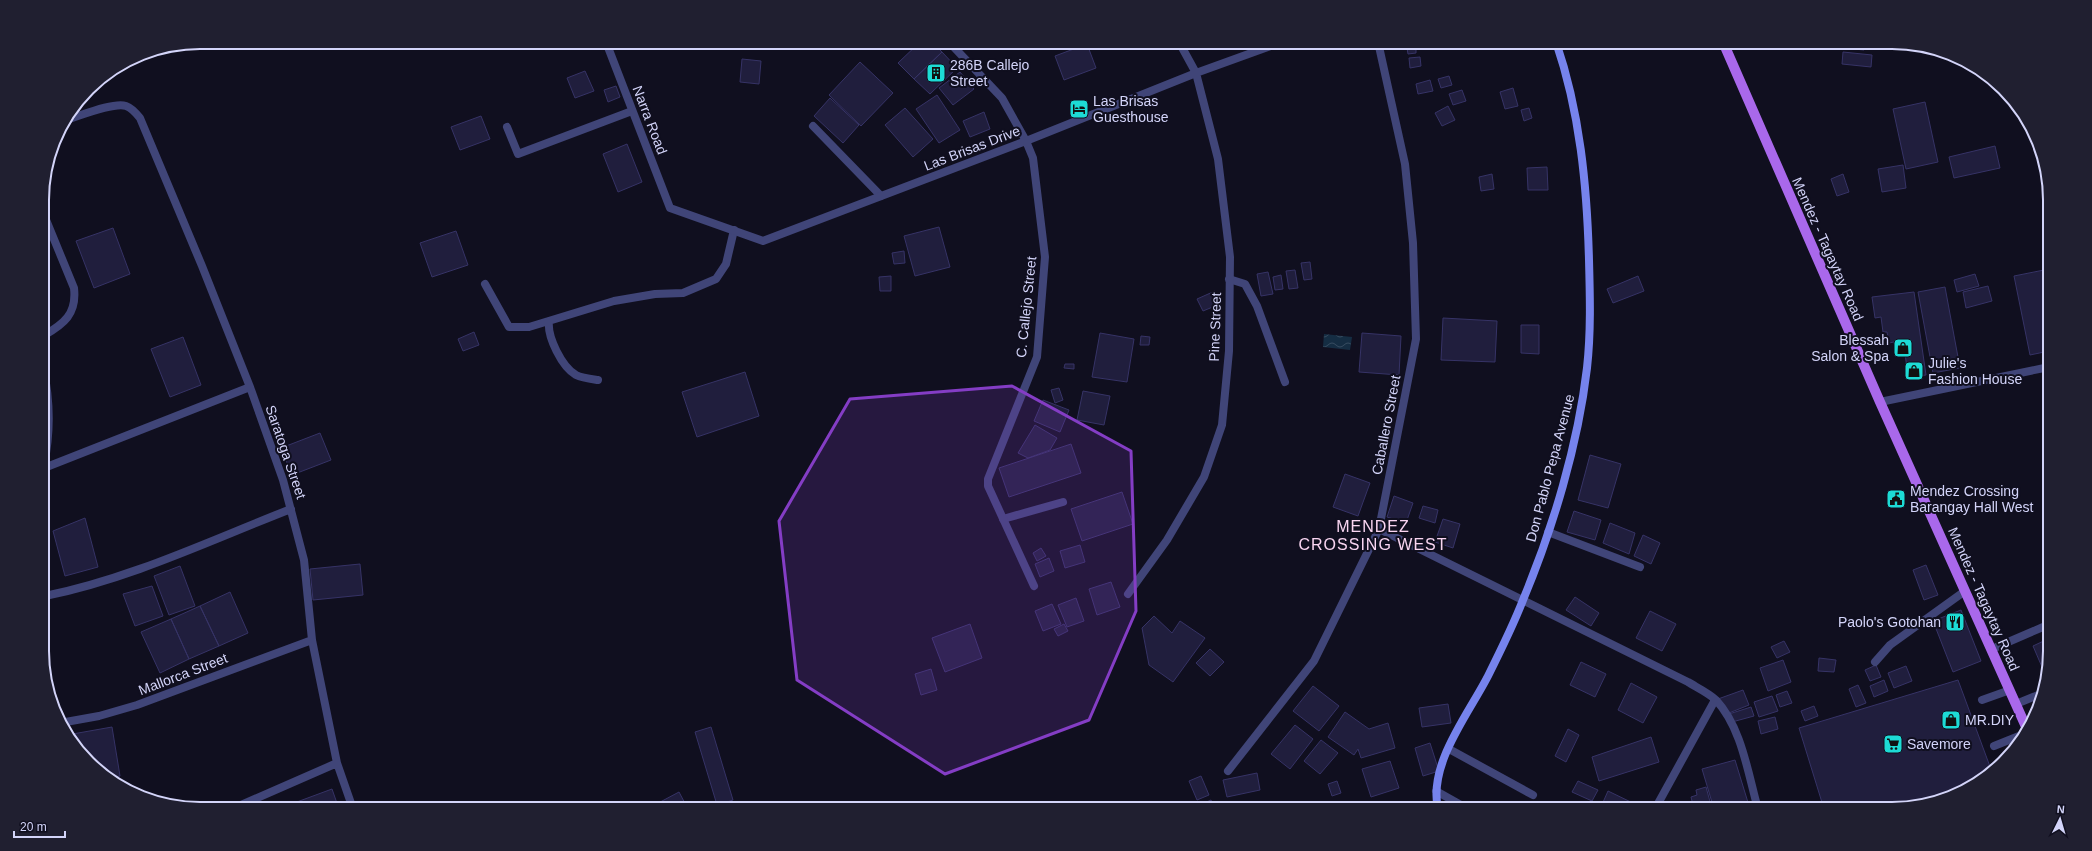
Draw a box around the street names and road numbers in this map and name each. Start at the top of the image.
street label: Narra Road [630,83,670,157]
street label: Las Brisas Drive [922,122,1023,174]
street label: Mendez - Tagaytay Road [1789,175,1867,323]
street label: C. Callejo Street [1013,255,1039,359]
street label: Pine Street [1206,292,1224,362]
street label: Caballero Street [1368,374,1404,476]
street label: Don Pablo Pepa Avenue [1523,392,1577,544]
street label: Saratoga Street [262,403,310,501]
street label: Mendez - Tagaytay Road [1945,525,2023,673]
street label: Mallorca Street [136,650,230,698]

